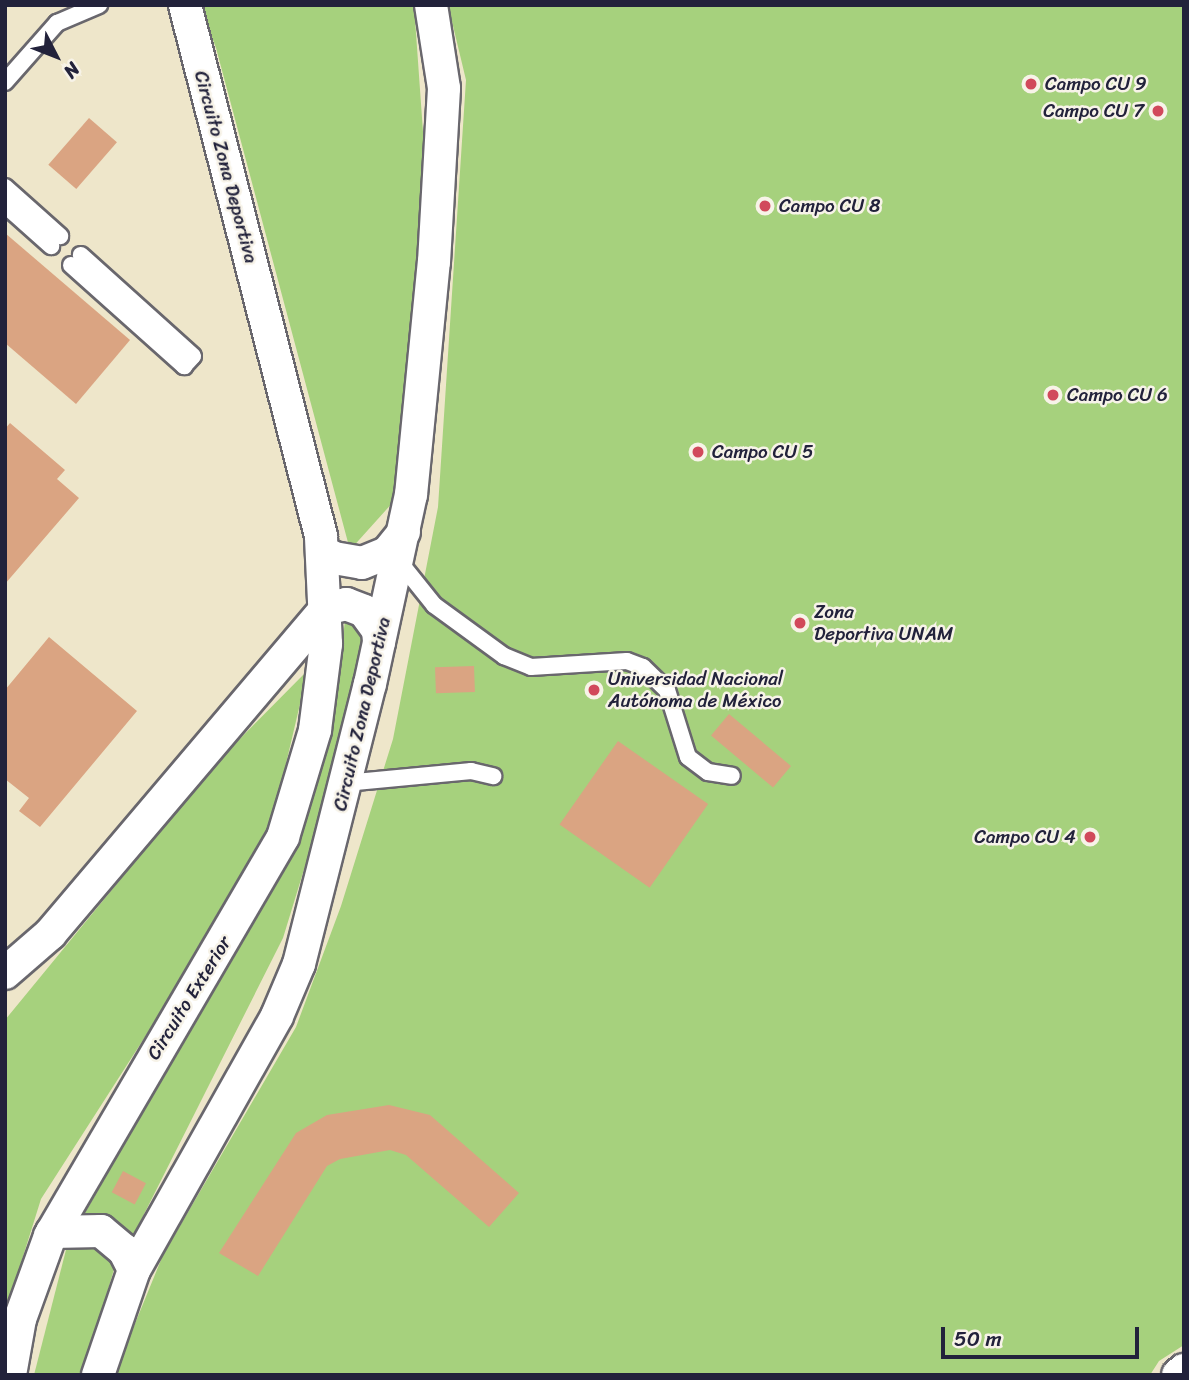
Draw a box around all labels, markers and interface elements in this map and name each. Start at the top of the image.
north arrow [21,21,91,91]
text: N [55,54,89,86]
street label: Circuito Zona Deportiva [190,69,262,265]
place label: Campo CU 9 [1045,73,1147,95]
marker: Campo CU 9 [1023,76,1039,92]
place label: Campo CU 7 [1043,100,1144,122]
marker: Campo CU 7 [1150,103,1166,119]
place label: Campo CU 8 [779,195,880,217]
marker: Campo CU 8 [757,198,773,214]
place label: Campo CU 6 [1067,384,1168,406]
marker: Campo CU 6 [1045,387,1061,403]
place label: Campo CU 5 [712,441,814,463]
marker: Campo CU 5 [690,444,706,460]
place label: Zona Deportiva UNAM [814,601,953,645]
marker: Zona Deportiva UNAM [792,615,808,631]
street label: Circuito Zona Deportiva [329,616,395,812]
place label: Universidad Nacional Autónoma de México [608,668,783,712]
marker: Universidad Nacional Autónoma de México [586,682,602,698]
place label: Campo CU 4 [974,826,1076,848]
marker: Campo CU 4 [1082,829,1098,845]
street label: Circuito Exterior [142,932,236,1064]
scale bar [944,1314,1142,1358]
text: 50 m [954,1320,1002,1358]

